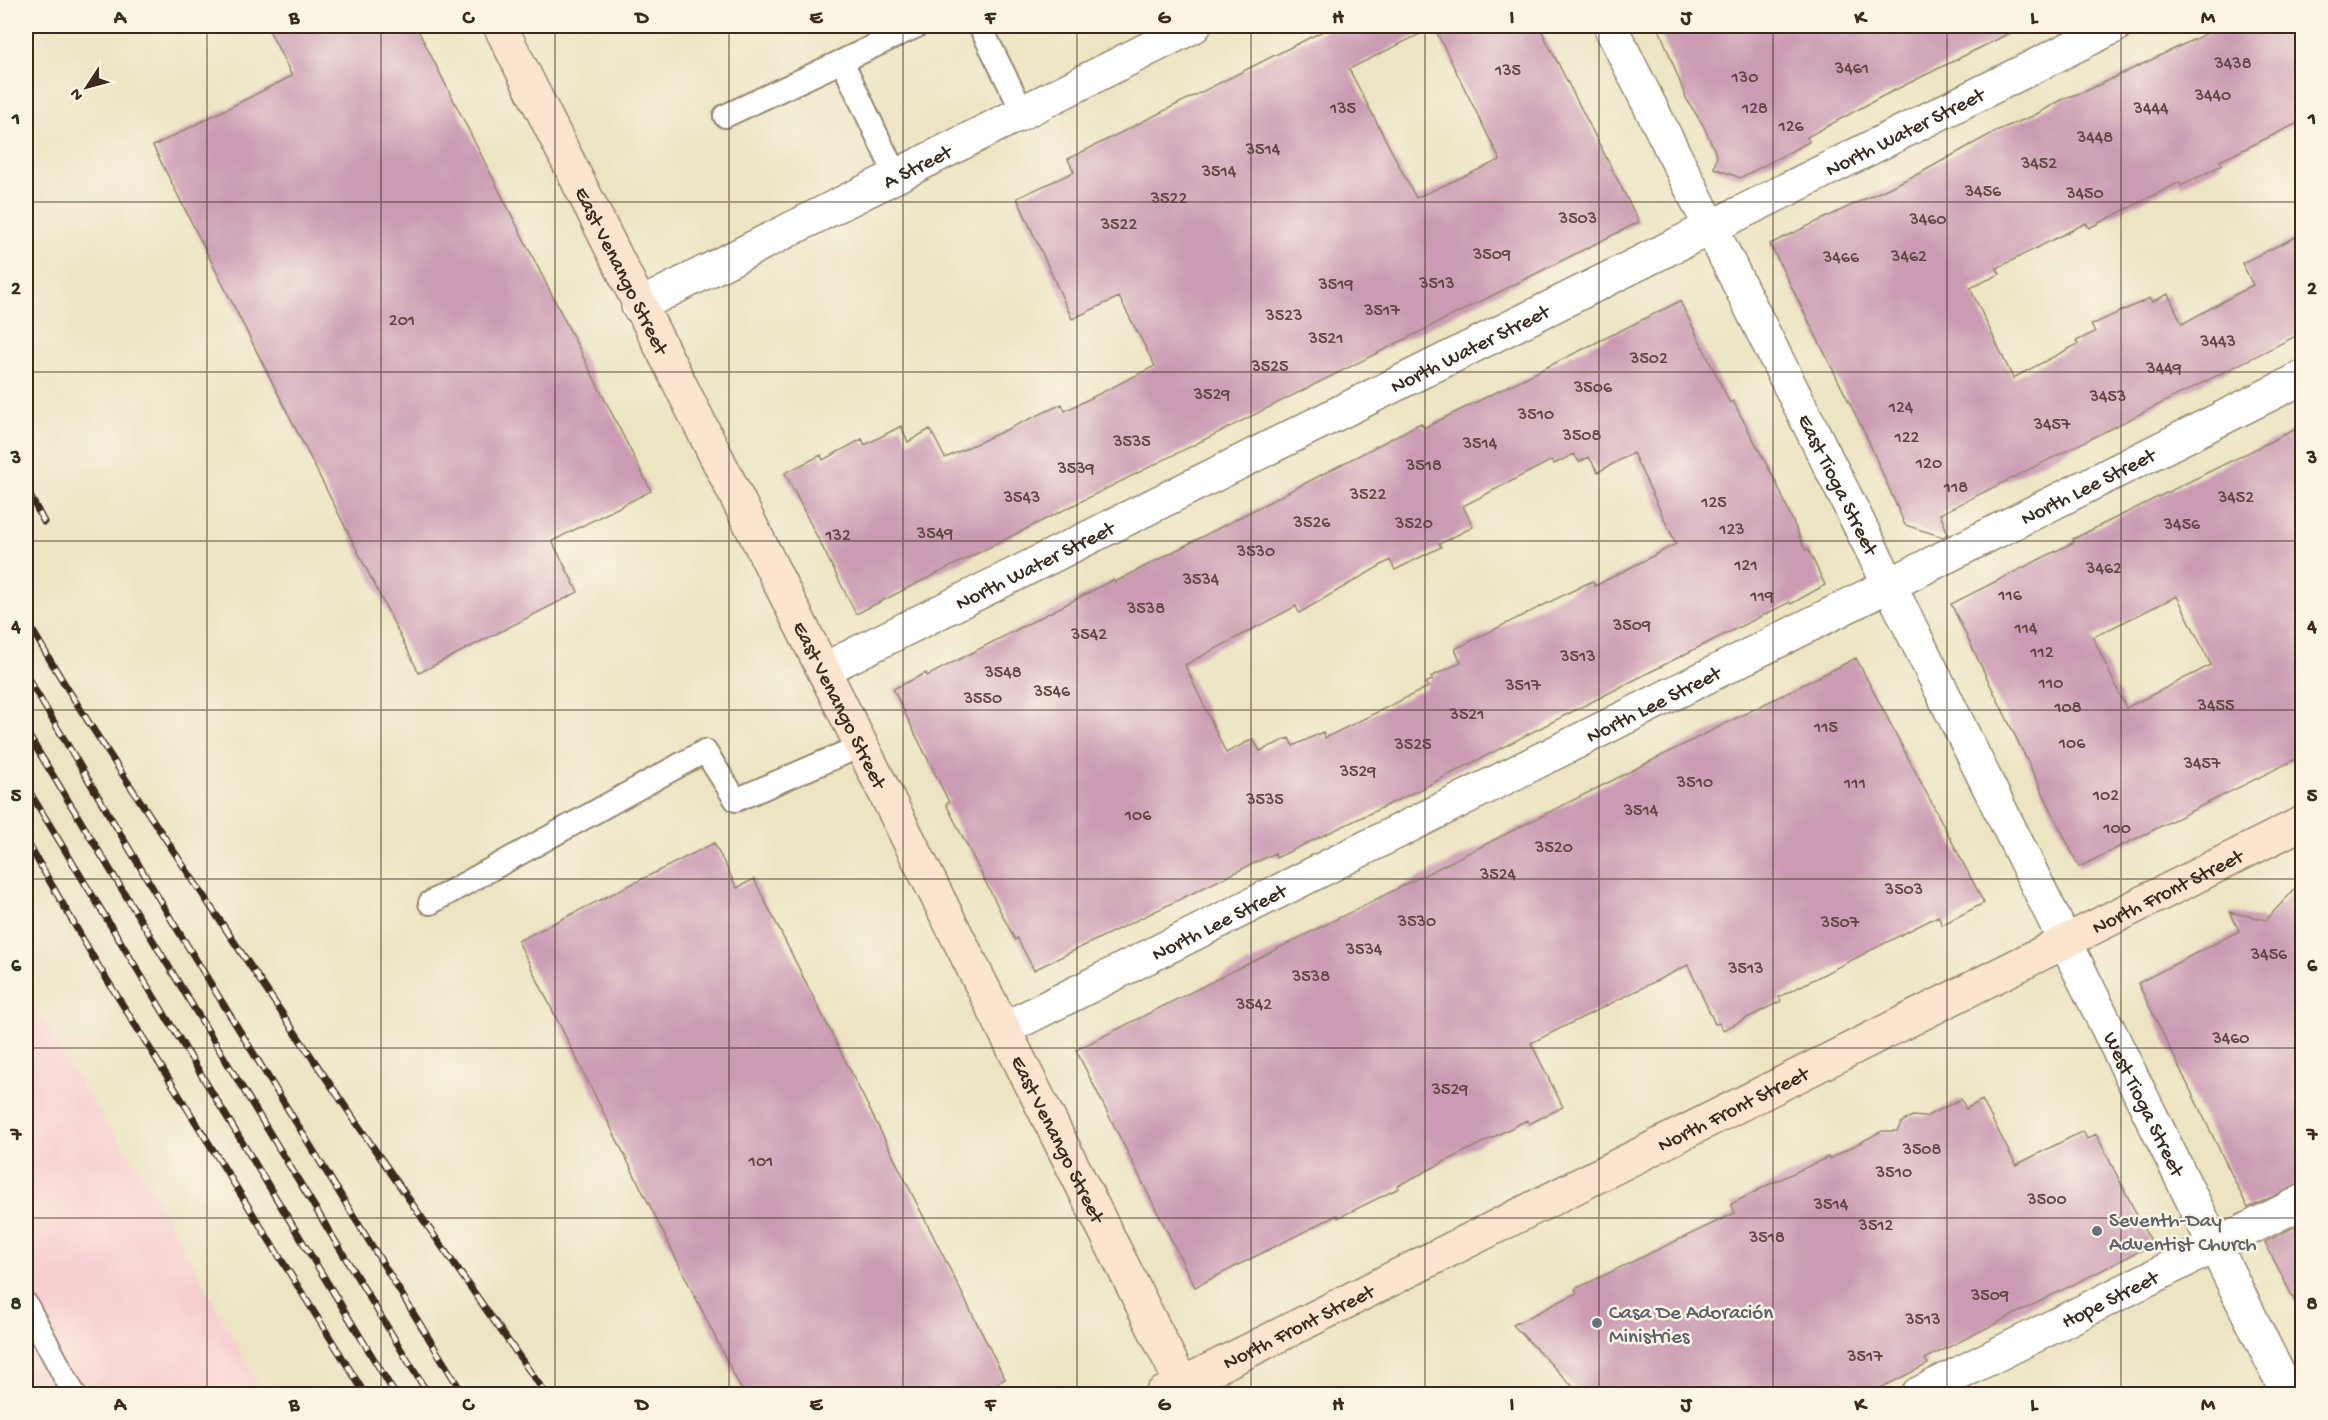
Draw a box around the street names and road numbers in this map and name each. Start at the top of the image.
street label: North Water Street [1822,83,1992,184]
street label: A Street [880,140,959,196]
street label: East Venango Street [567,184,673,362]
street label: North Water Street [1387,300,1557,401]
street label: East Tioga Street [1790,411,1883,562]
street label: North Lee Street [2018,443,2163,533]
street label: North Water Street [952,517,1122,618]
street label: East Venango Street [785,618,891,796]
street label: North Lee Street [1583,661,1728,751]
street label: North Front Street [2089,844,2250,942]
street label: North Lee Street [1149,879,1294,969]
street label: West Tioga Street [2096,1029,2189,1184]
street label: East Venango Street [1003,1052,1109,1230]
street label: North Front Street [1654,1062,1816,1160]
street label: Hope Street [2058,1266,2166,1336]
street label: North Front Street [1220,1280,1381,1377]

